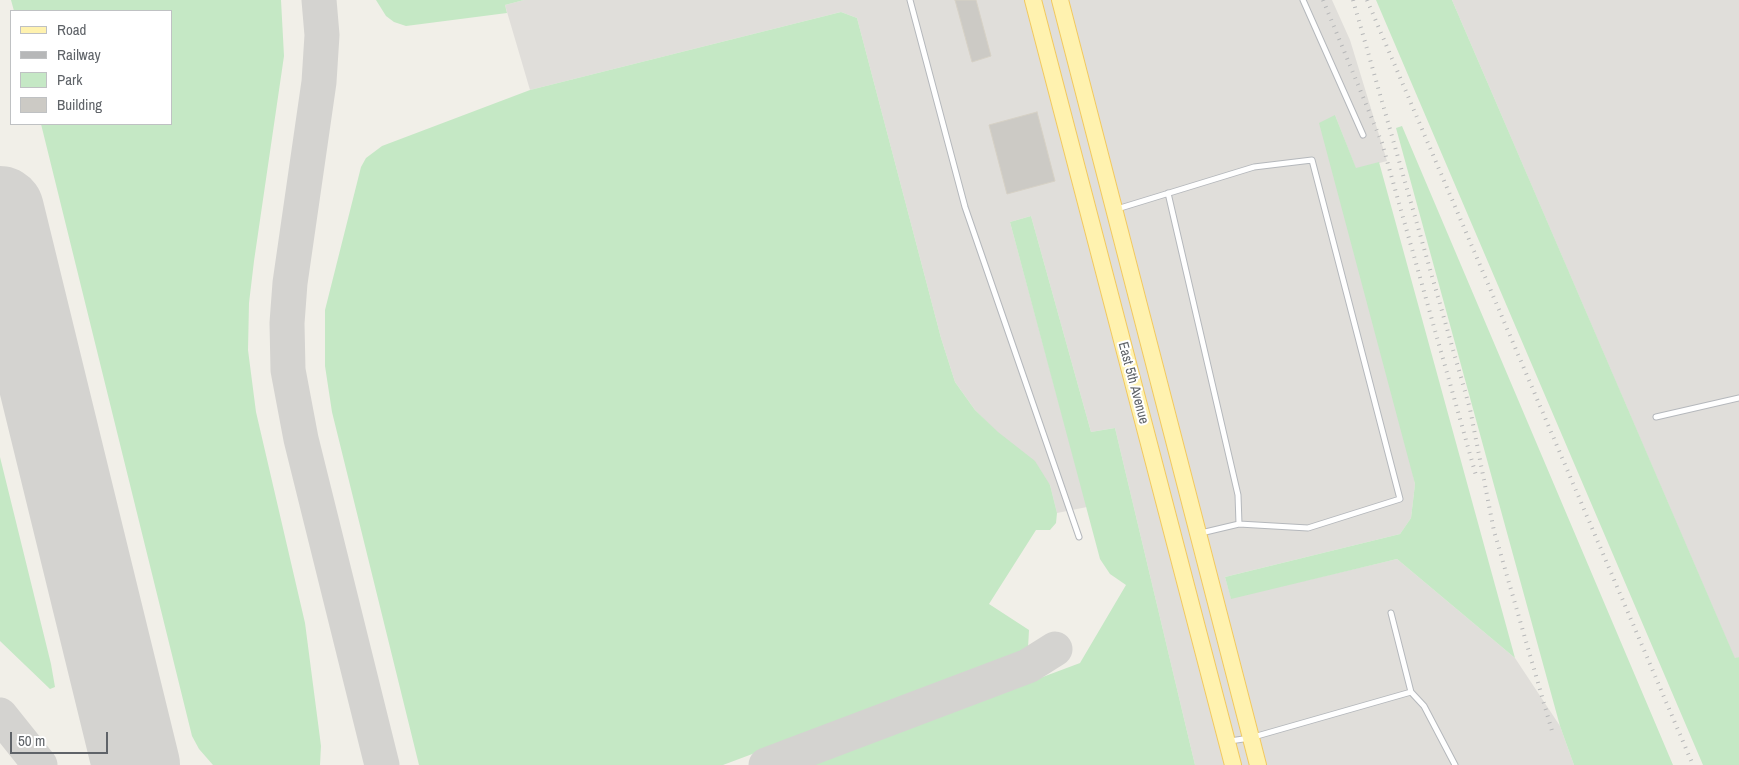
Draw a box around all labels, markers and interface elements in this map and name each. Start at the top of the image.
legend [10,10,172,125]
text: Road [57,19,86,40]
text: Railway [57,44,101,65]
text: Park [57,69,82,90]
text: Building [57,94,102,115]
street label: East 5th Avenue [1114,340,1152,426]
scale bar [12,722,110,754]
text: 50 m [18,730,45,751]

